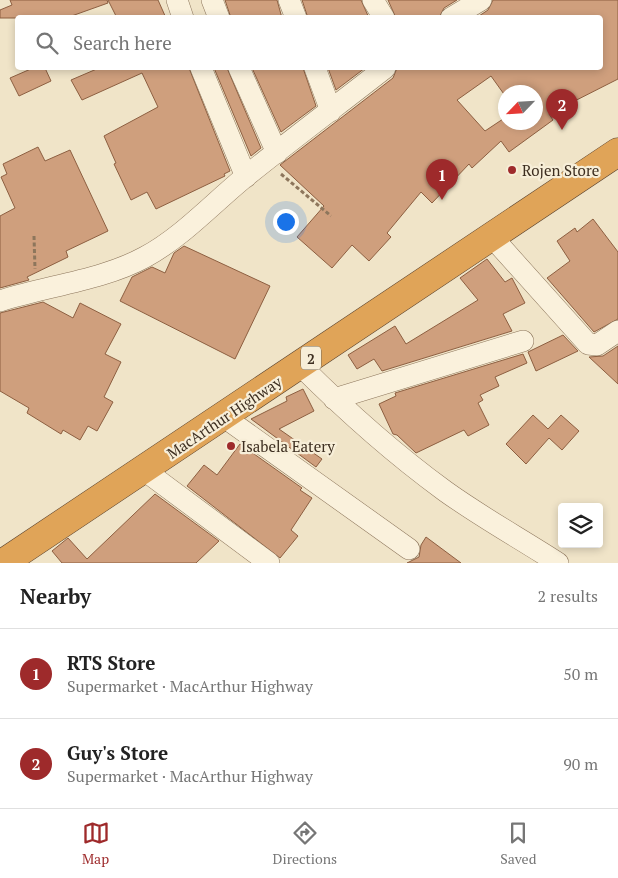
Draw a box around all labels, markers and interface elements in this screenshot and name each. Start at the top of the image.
search box [15,15,603,70]
icon: search [33,29,61,57]
text: Search here [73,30,172,55]
north arrow [498,85,543,130]
pin: 2 [546,89,578,130]
pin: 1 [426,159,458,200]
place label: Rojen Store [522,160,599,180]
marker: Rojen Store [506,164,518,176]
your location [273,209,299,235]
road number: 2 [301,346,321,369]
street label: MacArthur Highway [163,371,286,463]
place label: Isabela Eatery [241,436,335,456]
marker: Isabela Eatery [225,440,237,452]
map controls [558,503,603,548]
button: layers [558,503,603,548]
text: Nearby [20,582,91,610]
text: 2 results [538,585,598,607]
text: RTS Store [67,650,155,675]
text: 1 [31,663,41,685]
text: 50 m [563,663,598,685]
text: Supermarket · MacArthur Highway [67,675,313,697]
text: Guy's Store [67,740,168,765]
text: 2 [31,753,41,775]
text: 90 m [563,753,598,775]
text: Supermarket · MacArthur Highway [67,765,313,787]
tab: Map [82,819,110,868]
tab: Directions [273,819,337,868]
tab: Saved [500,819,536,868]

